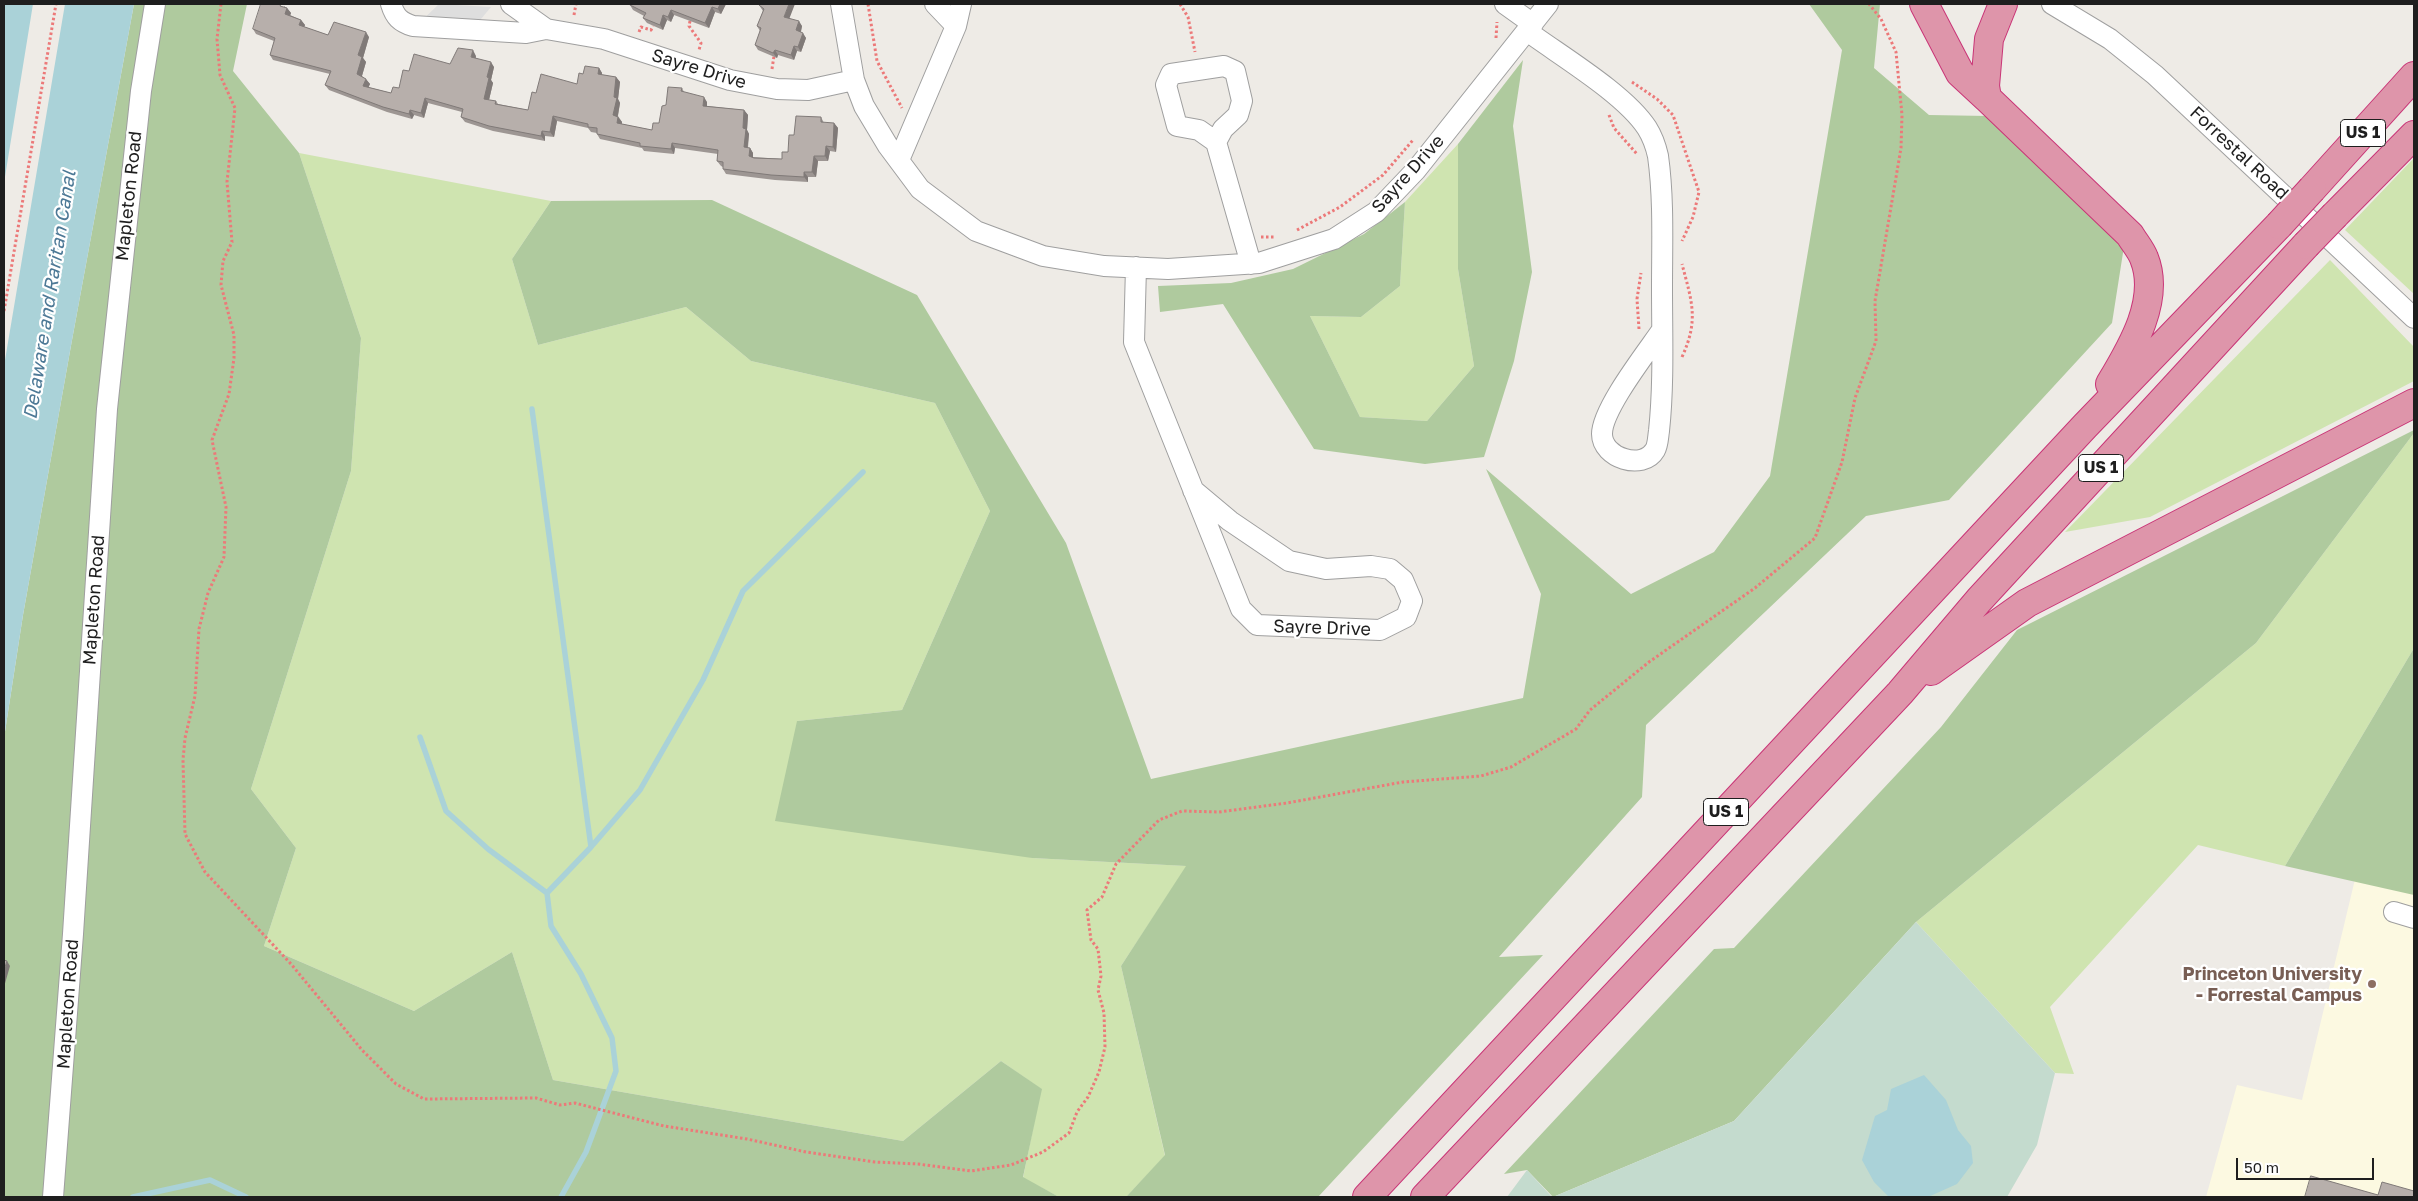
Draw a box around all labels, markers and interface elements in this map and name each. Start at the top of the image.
street label: Sayre Drive [649,44,749,94]
street label: Forrestal Road [2185,102,2293,204]
road number: US 1 [2340,120,2386,146]
street label: Mapleton Road [111,130,147,262]
street label: Sayre Drive [1367,130,1449,218]
water label: Delaware and Raritan Canal [19,169,81,421]
road number: US 1 [2078,454,2124,482]
street label: Mapleton Road [79,534,109,666]
street label: Sayre Drive [1273,616,1371,640]
road number: US 1 [1704,799,1748,826]
street label: Mapleton Road [53,938,83,1070]
place label: Princeton University - Forrestal Campus [2183,963,2362,1006]
marker: Princeton University - Forrestal Campus [2366,978,2378,990]
scale bar [2238,1148,2376,1180]
text: 50 m [2244,1158,2279,1176]

